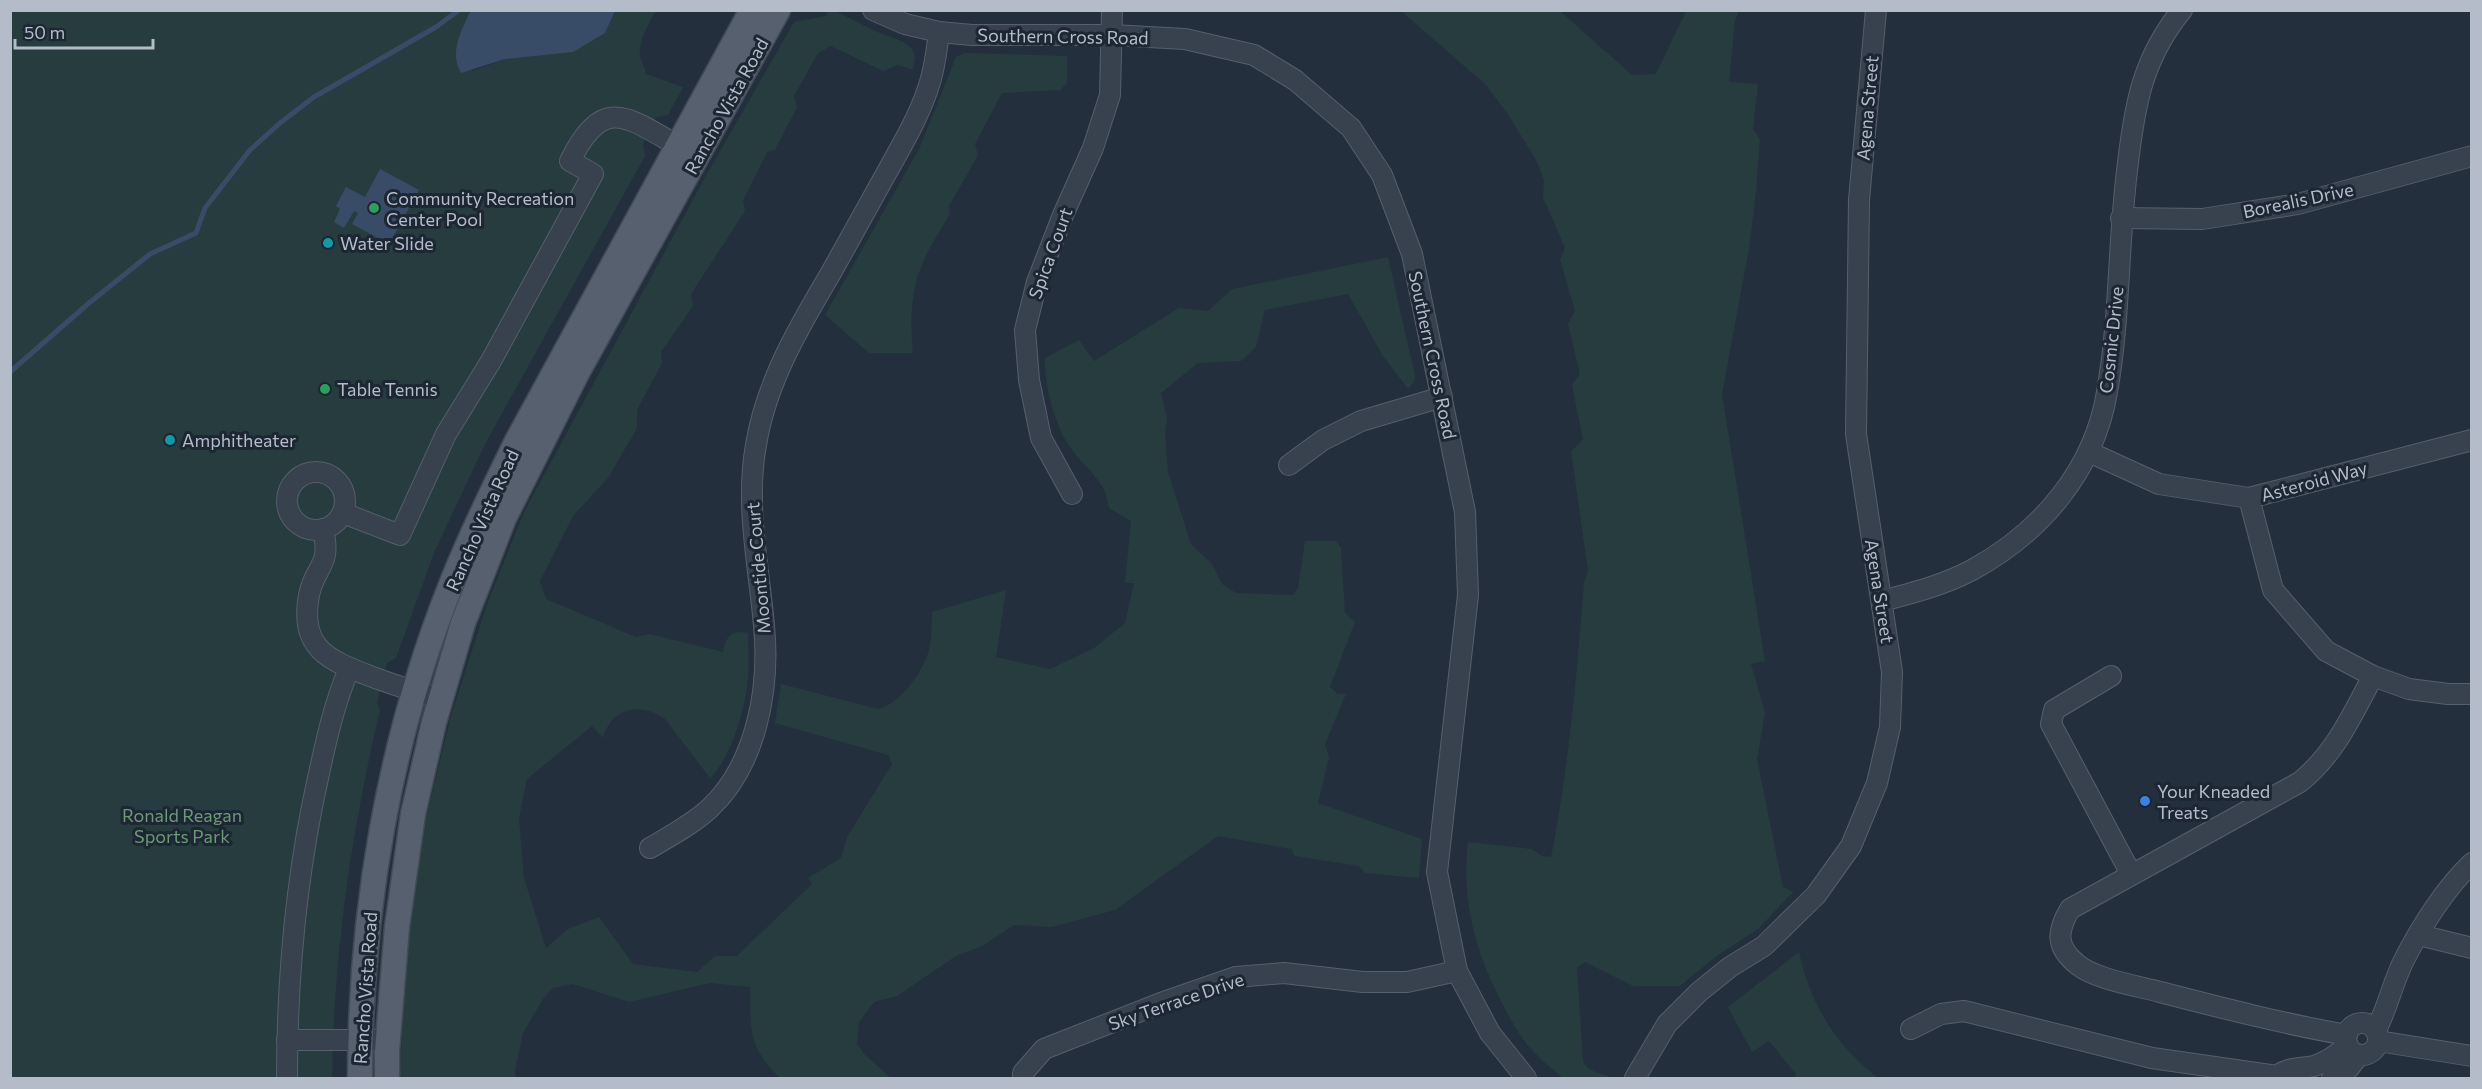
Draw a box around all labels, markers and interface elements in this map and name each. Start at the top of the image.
scale bar [15,12,153,50]
text: 50 m [24,21,65,43]
street label: Southern Cross Road [977,24,1149,48]
street label: Rancho Vista Road [679,34,773,178]
street label: Agena Street [1851,55,1883,161]
street label: Borealis Drive [2241,178,2355,222]
place label: Community Recreation Center Pool [386,187,574,230]
marker: Community Recreation Center Pool [367,201,381,215]
street label: Spica Court [1023,204,1077,302]
place label: Water Slide [340,232,434,254]
marker: Water Slide [321,236,335,250]
street label: Southern Cross Road [1404,269,1462,441]
street label: Cosmic Drive [2094,286,2128,394]
place label: Table Tennis [337,378,438,400]
marker: Table Tennis [318,382,332,396]
place label: Amphitheater [182,429,296,451]
marker: Amphitheater [163,433,177,447]
street label: Rancho Vista Road [441,446,523,594]
street label: Asteroid Way [2258,456,2370,506]
street label: Moontide Court [741,501,775,635]
street label: Agena Street [1861,537,1899,645]
place label: Your Kneaded Treats [2157,780,2270,823]
marker: Your Kneaded Treats [2138,794,2152,808]
park label: Ronald Reagan Sports Park [122,804,242,847]
street label: Rancho Vista Road [349,911,381,1065]
street label: Sky Terrace Drive [1105,968,1247,1034]

